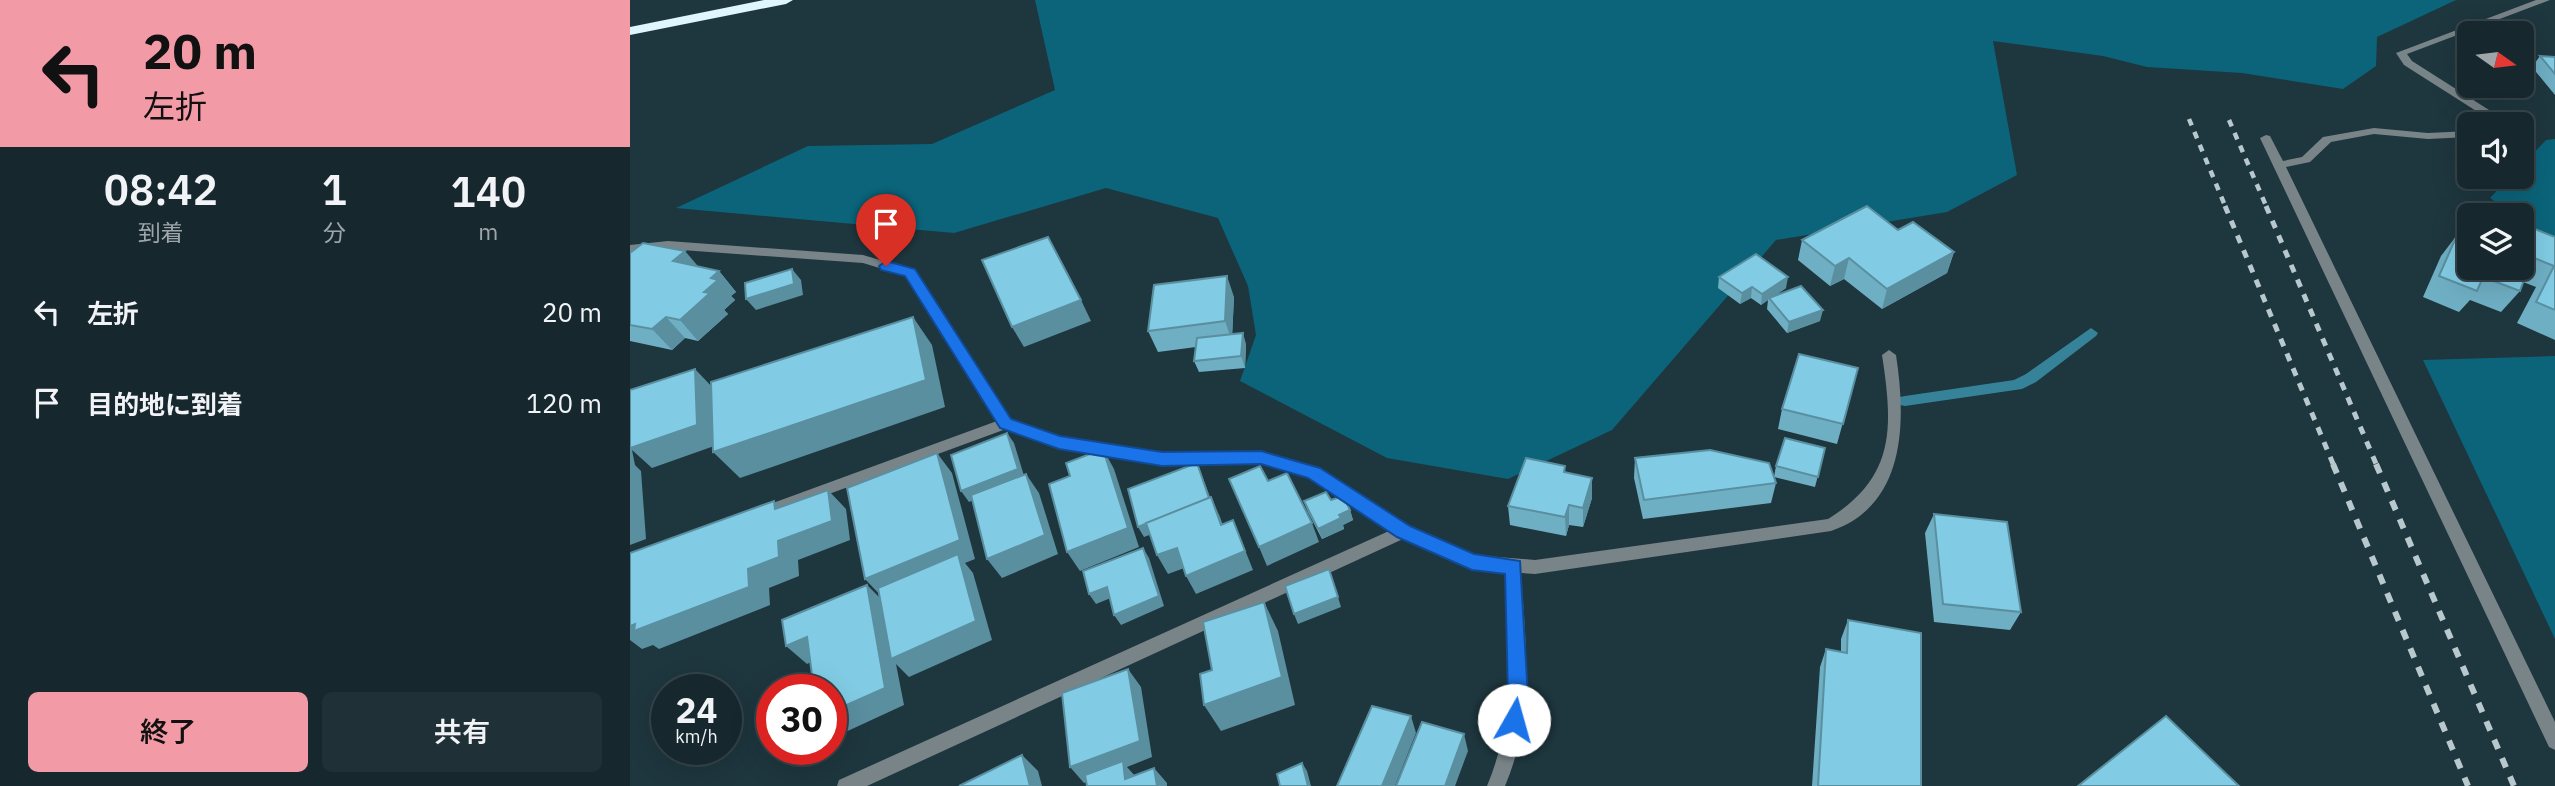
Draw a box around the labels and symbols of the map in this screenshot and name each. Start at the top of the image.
north arrow [2457,21,2534,98]
pin [856,194,916,266]
speed limit sign: 30 [756,674,847,765]
position arrow [1477,683,1551,757]

